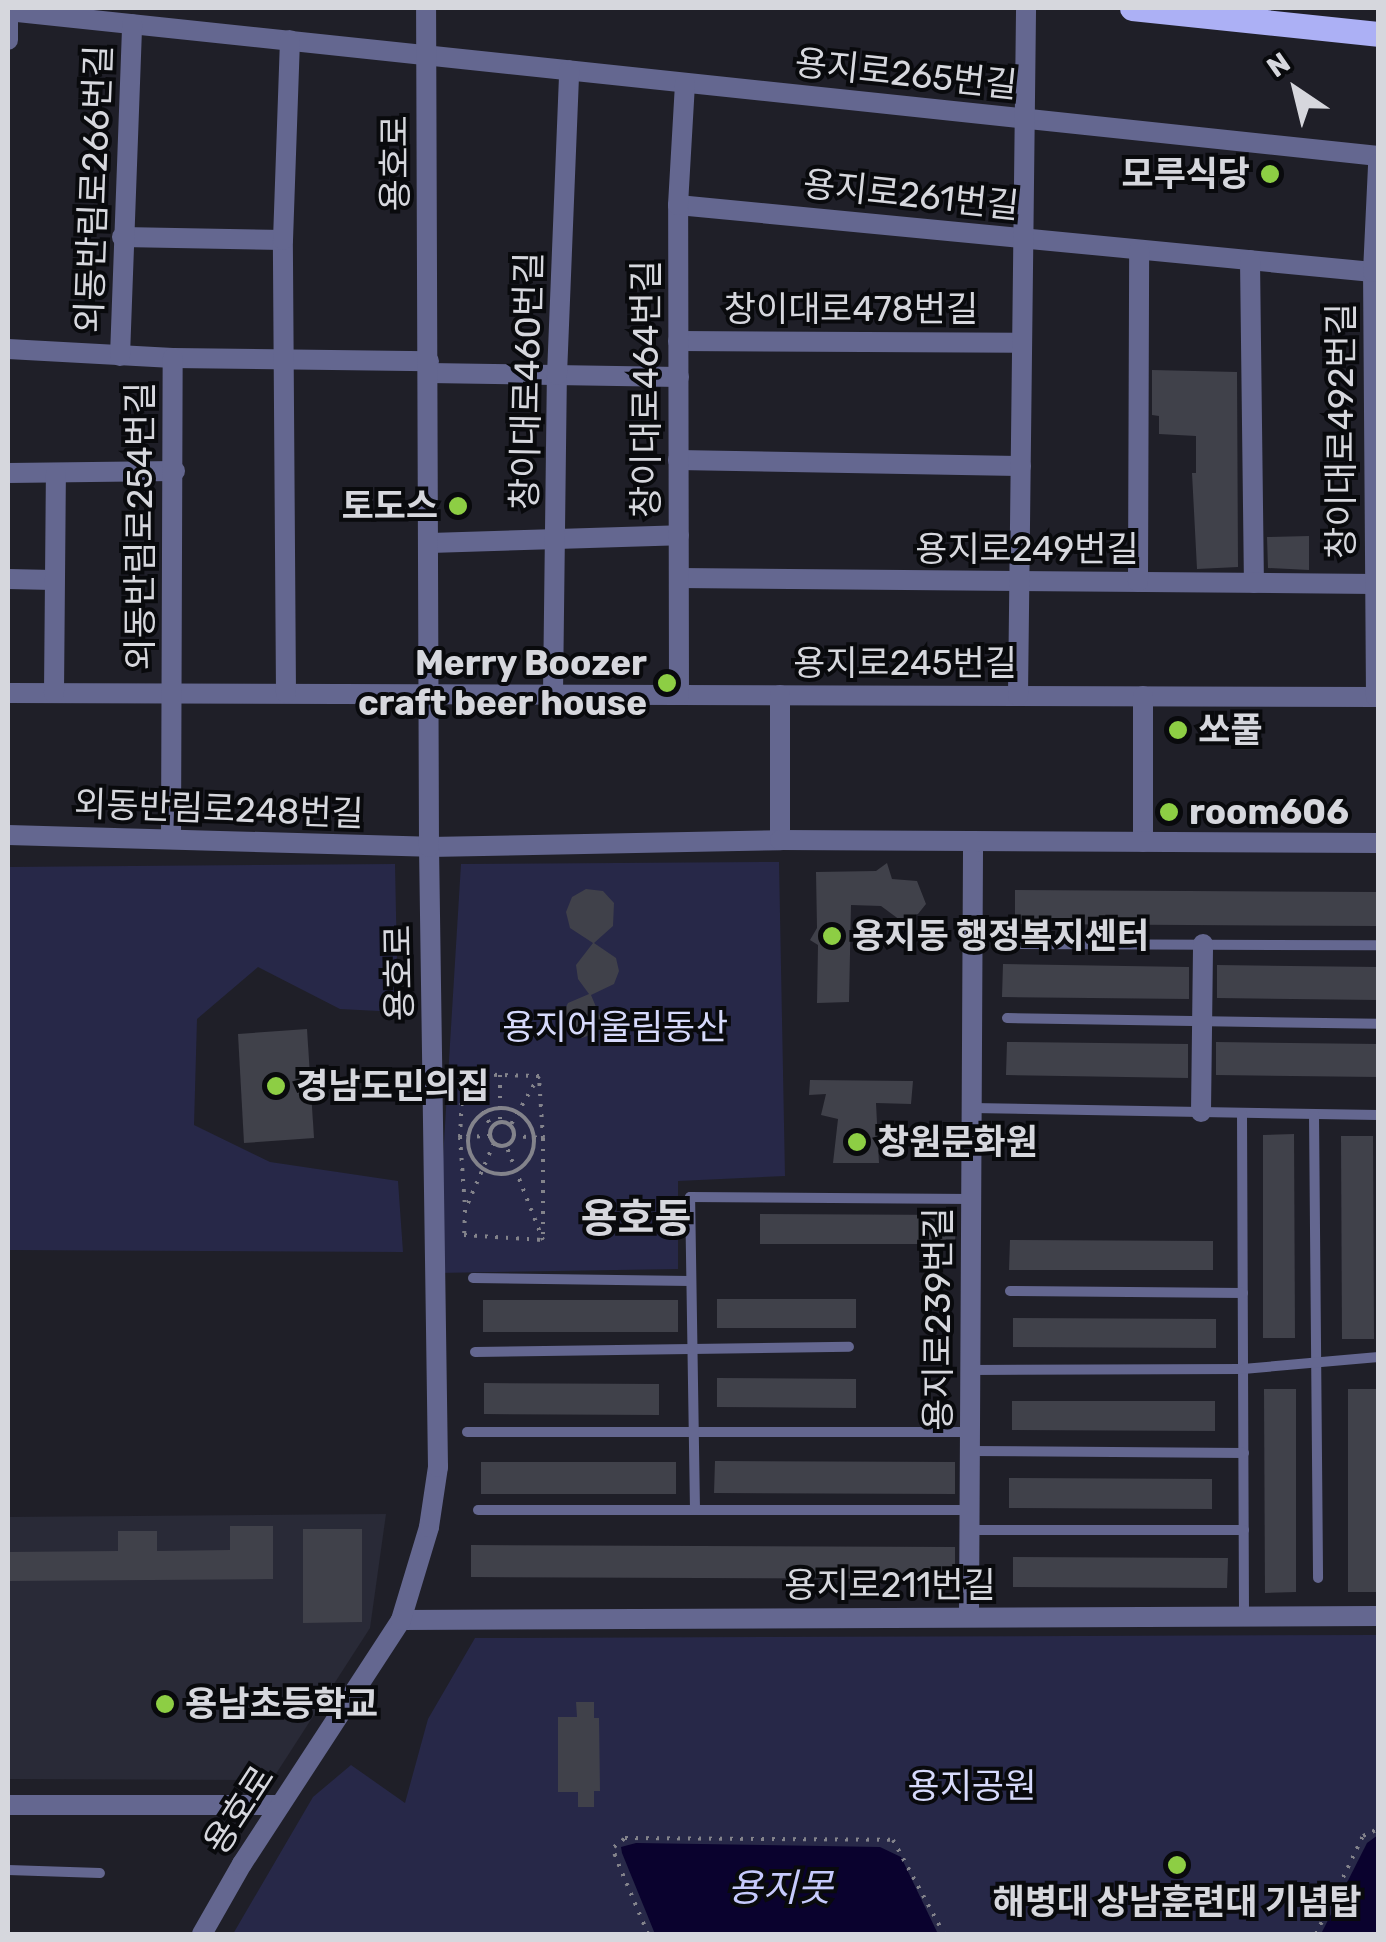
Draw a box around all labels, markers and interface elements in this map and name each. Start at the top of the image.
north arrow [1246,40,1346,140]
street label: 용지로265번길 [793,41,1019,107]
street label: 외동반림로266번길 [68,44,120,334]
text: N [1261,46,1296,84]
street label: 용호로 [374,115,416,211]
place label: 모루식당 [1121,153,1250,195]
street label: 용지로261번길 [801,163,1021,227]
marker: 모루식당 [1259,163,1281,185]
street label: 창이대로460번길 [504,252,550,510]
street label: 창이대로464번길 [625,260,667,518]
street label: 창이대로478번길 [724,288,978,330]
street label: 창이대로492번길 [1320,303,1362,559]
street label: 외동반림로254번길 [119,382,161,670]
place label: 토도스 [341,485,438,527]
marker: 토도스 [447,495,469,517]
street label: 용지로249번길 [915,528,1139,570]
place label: Merry Boozer craft beer house [357,642,647,724]
street label: 용지로245번길 [793,642,1017,684]
marker: Merry Boozer craft beer house [656,672,678,694]
place label: 쏘풀 [1198,709,1262,751]
marker: 쏘풀 [1167,719,1189,741]
street label: 외동반림로248번길 [74,783,364,835]
place label: room606 [1189,791,1349,833]
marker: room606 [1158,801,1180,823]
place label: 용지동 행정복지센터 [852,915,1149,957]
street label: 용호로 [377,924,421,1022]
marker: 용지동 행정복지센터 [821,925,843,947]
park label: 용지어울림동산 [502,1006,728,1048]
place label: 경남도민의집 [296,1065,489,1107]
marker: 경남도민의집 [265,1075,287,1097]
place label: 창원문화원 [877,1121,1038,1163]
marker: 창원문화원 [846,1131,868,1153]
district label: 용호동 [581,1195,691,1243]
street label: 용지로239번길 [917,1207,959,1431]
street label: 용지로211번길 [784,1564,996,1606]
place label: 용남초등학교 [185,1683,378,1725]
marker: 용남초등학교 [154,1693,176,1715]
street label: 용호로 [195,1758,283,1862]
park label: 용지공원 [908,1765,1036,1807]
marker: 해병대 상남훈련대 기념탑 [1166,1854,1188,1876]
water label: 용지못 [728,1866,832,1912]
place label: 해병대 상남훈련대 기념탑 [992,1881,1362,1923]

